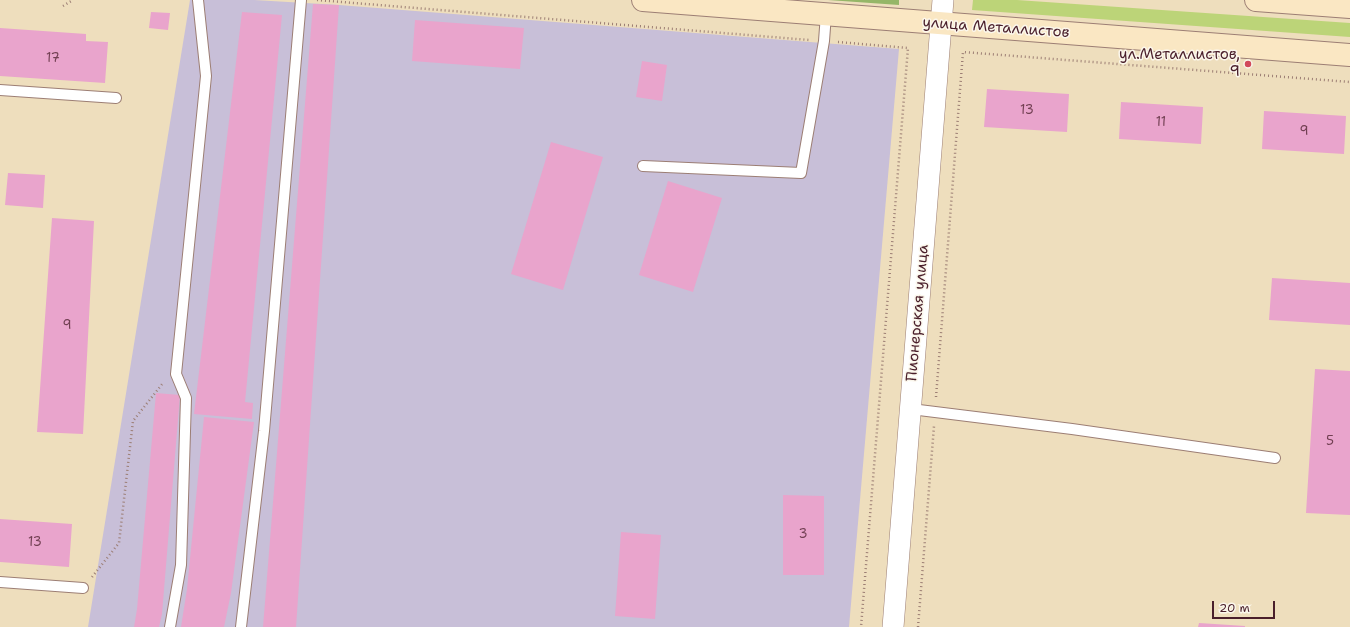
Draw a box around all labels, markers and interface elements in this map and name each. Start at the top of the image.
street label: улица Металлистов [922,14,1070,42]
place label: ул.Металлистов, 9 [1119,46,1240,81]
house number: 17 [46,51,60,67]
marker: ул.Металлистов, 9 [1243,59,1253,69]
house number: 13 [1020,103,1034,119]
house number: 11 [1156,115,1166,131]
house number: 9 [1299,124,1309,140]
street label: Пионерская улица [903,244,933,382]
house number: 9 [62,318,72,334]
house number: 5 [1326,434,1334,450]
house number: 3 [798,527,808,543]
house number: 13 [28,535,42,551]
scale bar [1214,593,1277,619]
text: 20 m [1219,600,1250,616]

